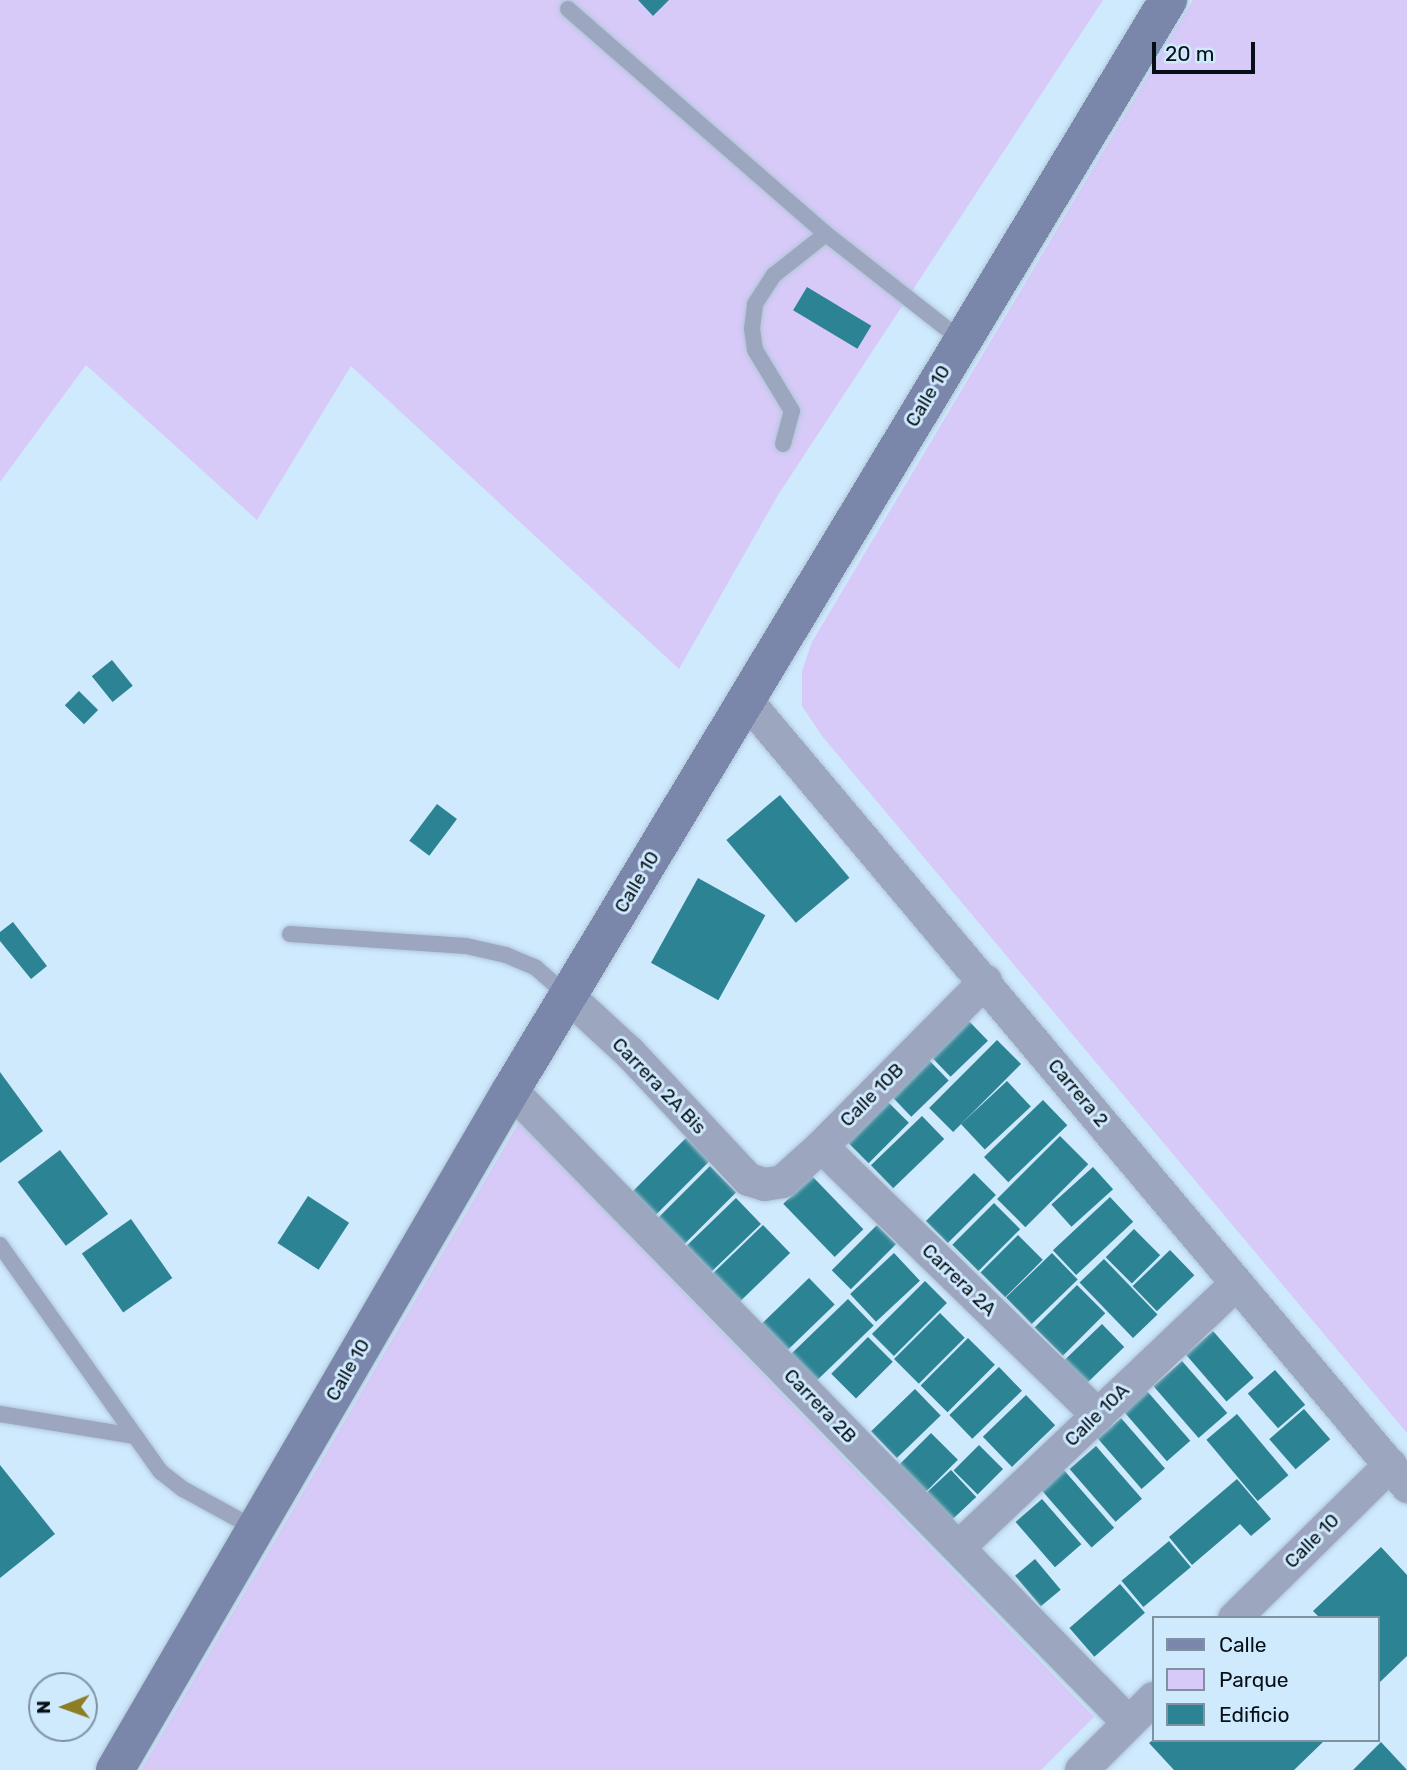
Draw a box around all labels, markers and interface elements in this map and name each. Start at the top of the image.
scale bar [1155,28,1258,72]
text: 20 m [1165,41,1214,66]
street label: Calle 10 [901,361,955,431]
street label: Calle 10 [610,847,664,917]
street label: Carrera 2A Bis [607,1033,711,1139]
street label: Carrera 2 [1043,1054,1113,1132]
street label: Calle 10B [835,1058,909,1132]
street label: Carrera 2A [917,1239,1001,1321]
street label: Calle 10 [321,1335,375,1405]
street label: Carrera 2B [779,1364,861,1448]
street label: Calle 10A [1060,1379,1134,1451]
street label: Calle 10 [1280,1509,1344,1573]
legend [1152,1616,1379,1742]
text: Calle [1219,1632,1267,1657]
text: Parque [1219,1667,1289,1692]
north arrow [28,1672,98,1742]
text: N [32,1700,55,1714]
text: Edificio [1219,1702,1289,1727]

